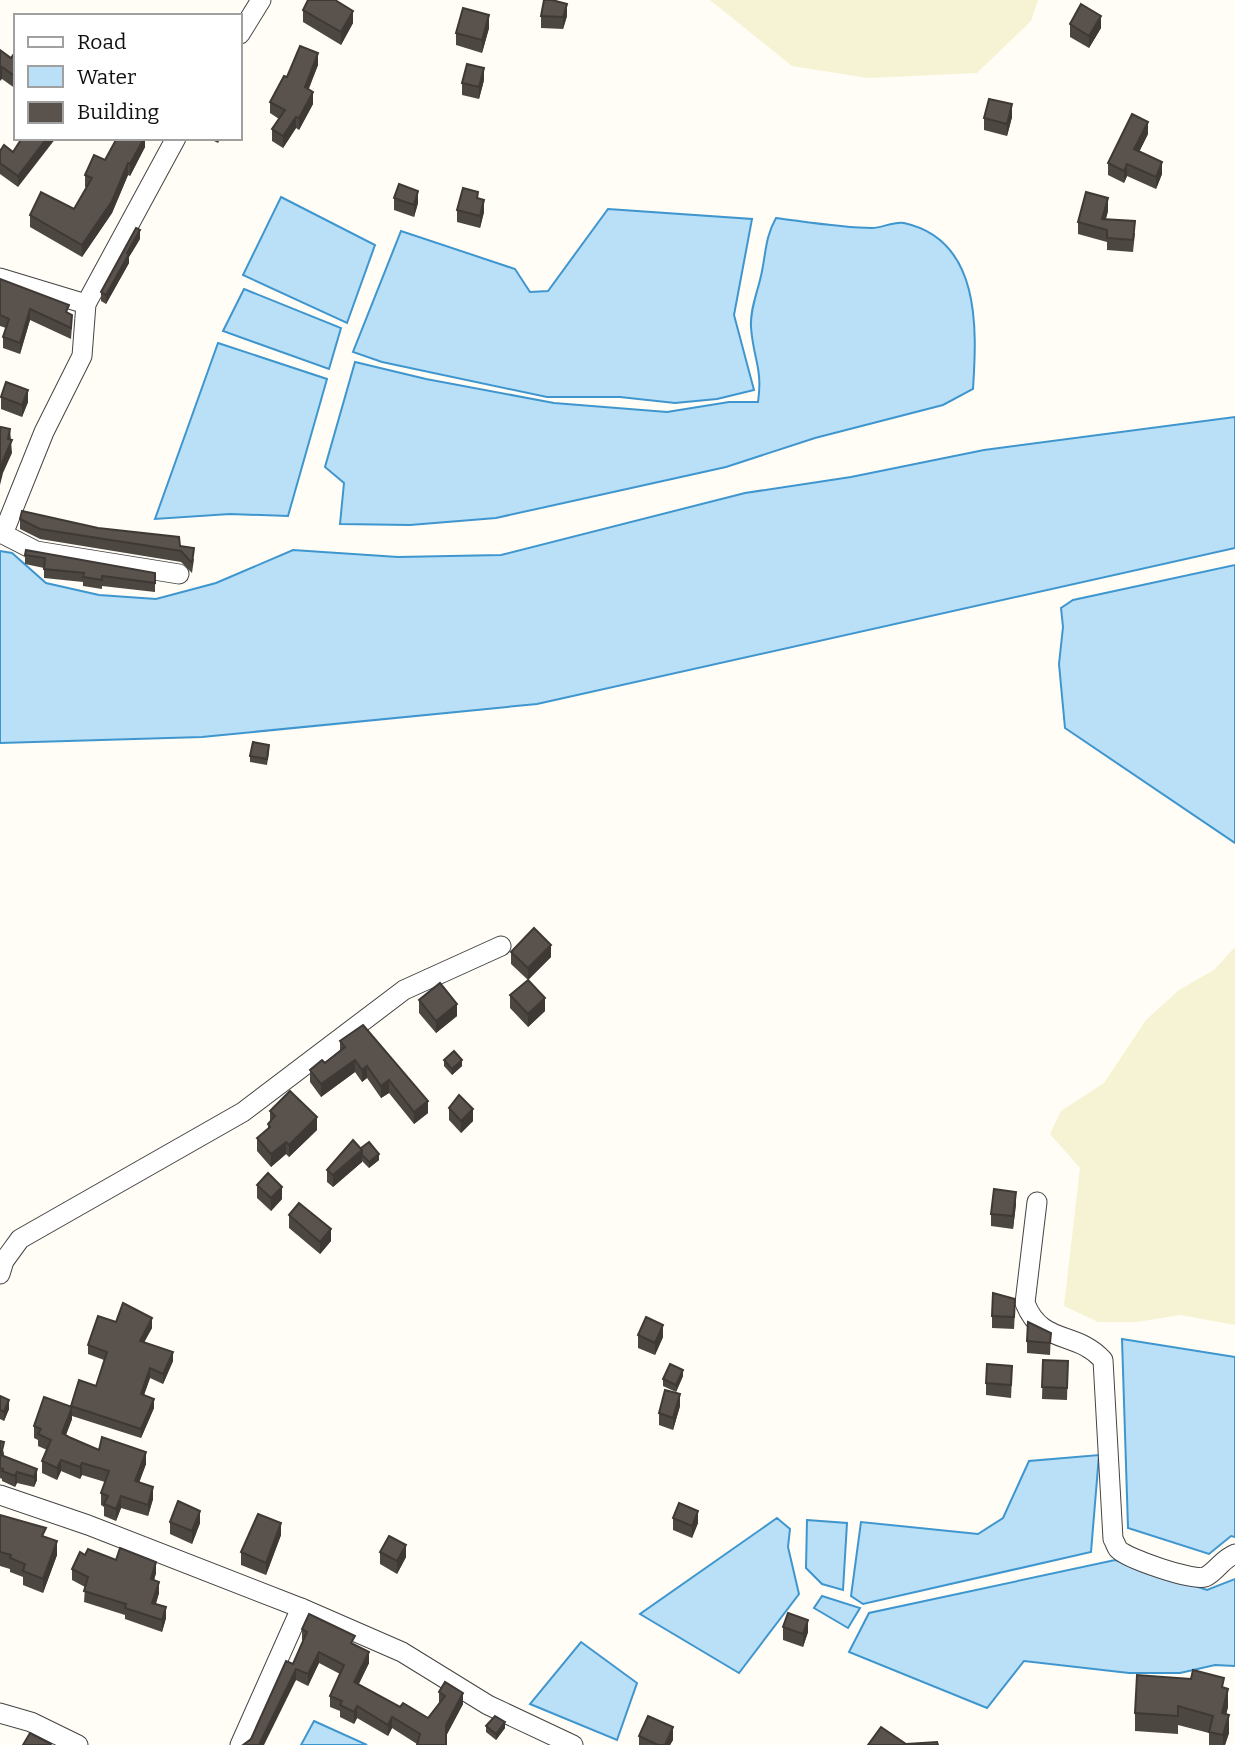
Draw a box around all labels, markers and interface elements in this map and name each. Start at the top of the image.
legend [14,14,242,140]
text: Road [77,29,126,55]
text: Water [77,64,136,90]
text: Building [77,99,160,125]

